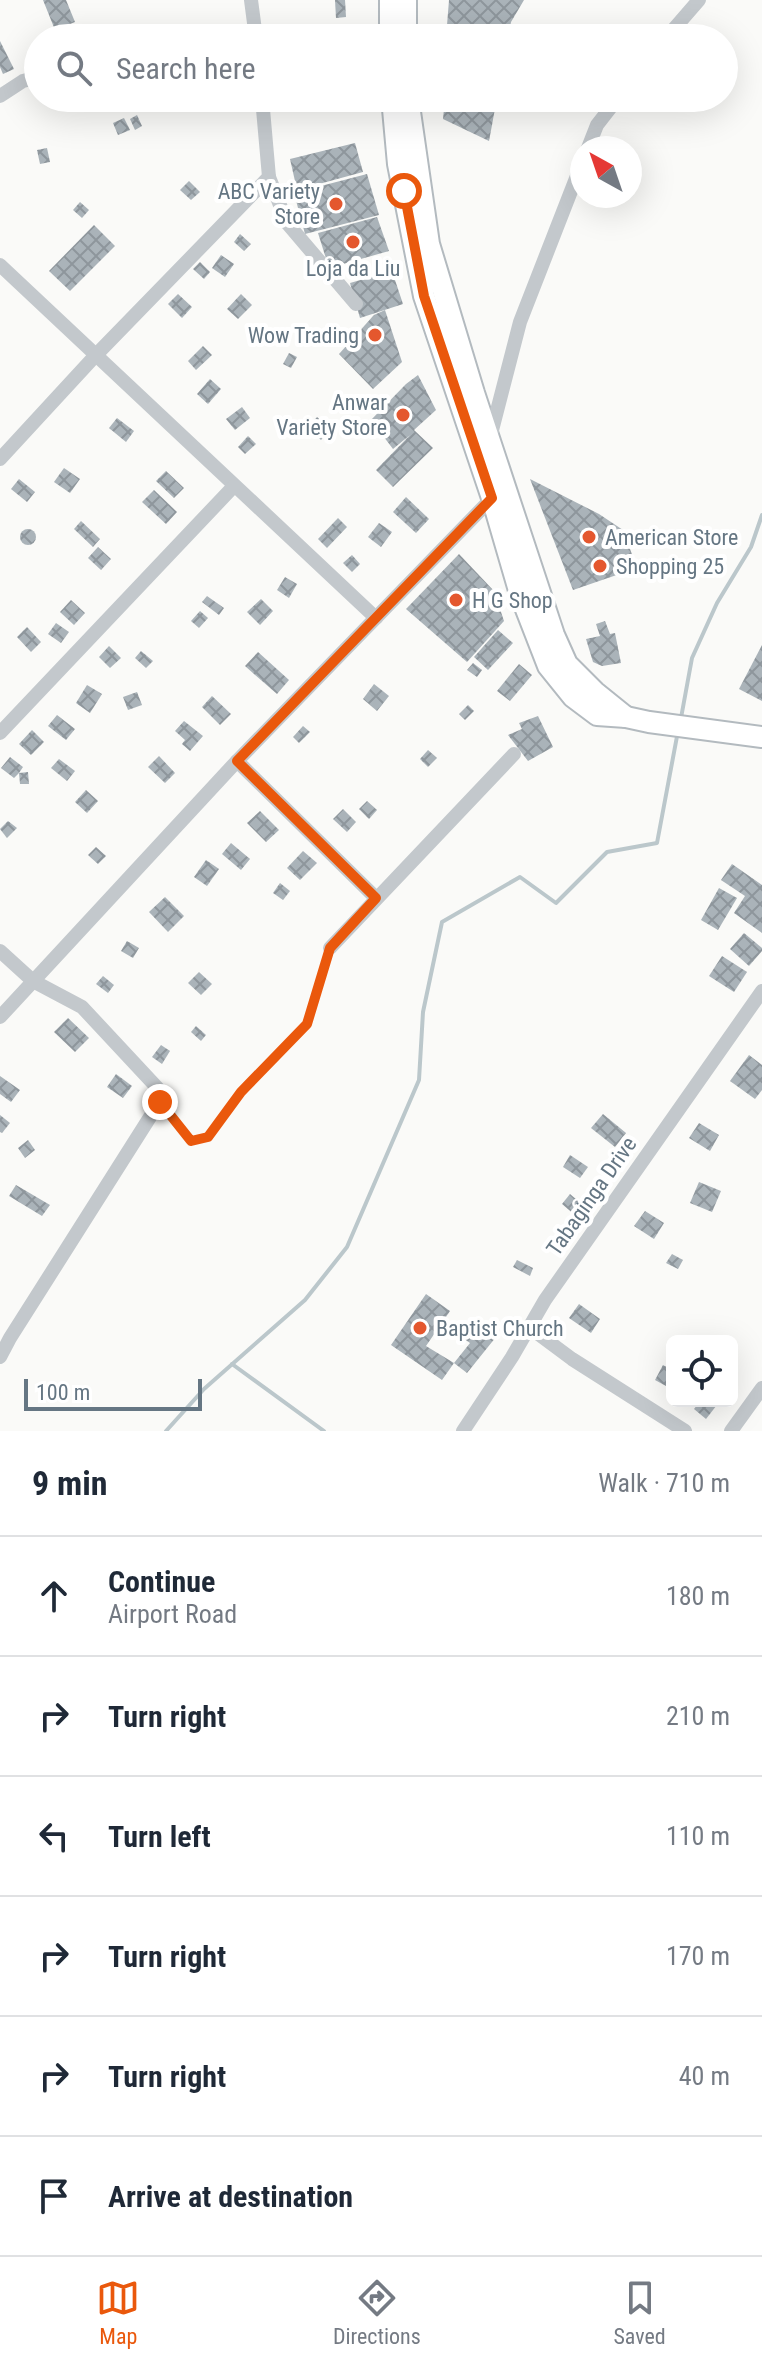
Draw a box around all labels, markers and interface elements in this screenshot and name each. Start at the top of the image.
search box [24,24,738,112]
icon: search [52,46,96,90]
text: Search here [116,51,256,86]
north arrow [570,136,642,208]
route start [386,173,422,209]
place label: ABC Variety Store [218,179,320,229]
marker: ABC Variety Store [327,195,345,213]
marker: Loja da Liu [344,233,362,251]
place label: Loja da Liu [306,256,400,281]
place label: Wow Trading [248,323,359,348]
marker: Wow Trading [366,326,384,344]
place label: Anwar Variety Store [276,390,387,440]
marker: Anwar Variety Store [394,406,412,424]
place label: American Store [605,525,738,550]
marker: American Store [580,528,598,546]
place label: Shopping 25 [616,554,724,579]
marker: Shopping 25 [591,557,609,575]
place label: H G Shop [472,588,553,613]
marker: H G Shop [447,591,465,609]
route end [142,1084,178,1120]
street label: Tabaginga Drive [541,1132,642,1260]
place label: Baptist Church [436,1316,564,1341]
marker: Baptist Church [411,1319,429,1337]
map controls [666,1335,738,1407]
button: locate [666,1335,738,1407]
scale bar [24,1375,202,1411]
text: 100 m [36,1380,90,1405]
text: 9 min [32,1463,108,1503]
text: Walk · 710 m [598,1468,730,1498]
text: Continue [108,1564,215,1599]
icon: ahead [32,1574,76,1618]
text: 180 m [666,1581,730,1611]
text: Airport Road [108,1599,237,1629]
icon: right [32,1694,76,1738]
text: Turn right [108,1699,226,1734]
text: 210 m [666,1701,730,1731]
icon: left [32,1814,76,1858]
text: Turn left [108,1819,211,1854]
text: 110 m [666,1821,730,1851]
icon: right [32,1934,76,1978]
text: Turn right [108,1939,226,1974]
text: 170 m [666,1941,730,1971]
icon: right [32,2054,76,2098]
text: Turn right [108,2059,226,2094]
text: 40 m [679,2061,730,2091]
icon: arrive [32,2174,76,2218]
text: Arrive at destination [108,2179,353,2214]
tab: Map [96,2276,140,2349]
tab: Directions [333,2276,421,2349]
tab: Saved [613,2276,666,2349]

